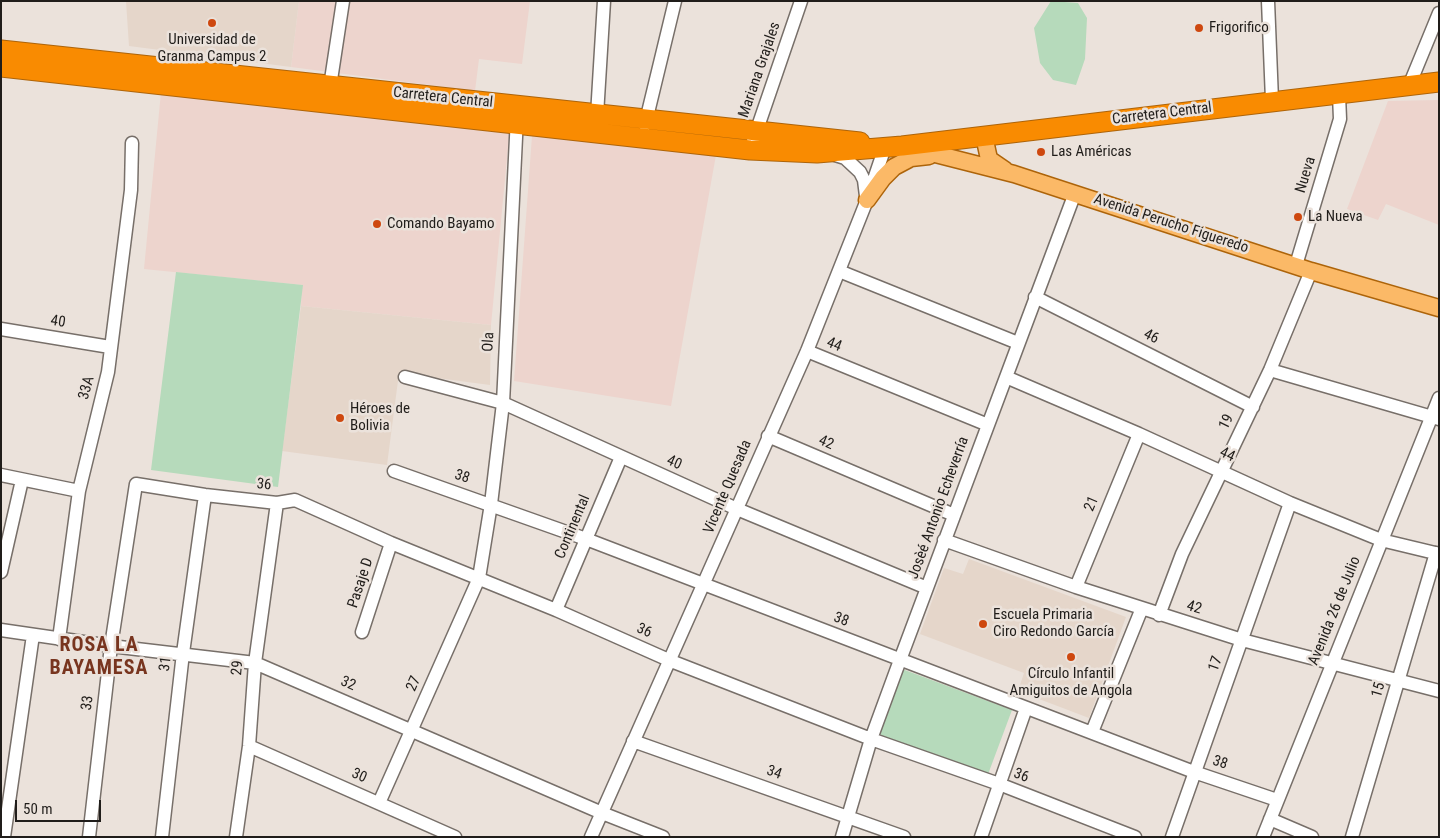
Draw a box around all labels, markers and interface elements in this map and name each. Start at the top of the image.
marker: Universidad de Granma Campus 2 [206,17,218,29]
place label: Frigorifico [1209,19,1269,37]
street label: Mariana Grajales [735,20,785,120]
marker: Frigorifico [1193,22,1205,34]
place label: Universidad de Granma Campus 2 [158,31,266,66]
street label: Carretera Central [392,84,494,112]
street label: Carretera Central [1111,99,1213,129]
place label: Las Américas [1051,143,1132,161]
marker: Las Américas [1035,146,1047,158]
street label: Nueva [1292,155,1320,195]
street label: Avenida Perucho Figueredo [1091,191,1251,257]
place label: La Nueva [1308,208,1363,226]
marker: La Nueva [1292,211,1304,223]
place label: Comando Bayamo [387,215,495,233]
marker: Comando Bayamo [371,218,383,230]
street label: 40 [49,312,67,332]
street label: 46 [1140,326,1162,348]
street label: Ola [479,332,499,352]
street label: 44 [824,334,844,356]
street label: 33A [75,374,99,402]
place label: Héroes de Bolivia [350,400,410,435]
street label: 19 [1216,411,1238,433]
marker: Héroes de Bolivia [334,412,346,424]
street label: 42 [816,432,836,454]
street label: Josèé Antonio Echeverría [905,434,973,582]
street label: Vicente Quesada [700,437,756,537]
street label: 44 [1216,444,1238,466]
street label: 40 [664,452,684,474]
street label: 38 [452,466,472,488]
street label: 36 [256,475,272,495]
street label: Continental [551,492,595,562]
street label: 21 [1081,494,1103,514]
street label: Avenida 26 de Julio [1305,554,1365,668]
street label: Pasaje D [344,556,378,610]
street label: 42 [1184,597,1204,619]
place label: Escuela Primaria Ciro Redondo García [993,606,1114,641]
street label: 38 [831,609,851,631]
marker: Escuela Primaria Ciro Redondo García [977,618,989,630]
street label: 36 [634,620,654,642]
district label: ROSA LA BAYAMESA [49,634,149,681]
marker: Círculo Infantil Amiguitos de Angola [1065,651,1077,663]
street label: 17 [1205,654,1227,674]
street label: 31 [156,656,176,672]
street label: 29 [228,660,248,676]
place label: Círculo Infantil Amiguitos de Angola [1010,665,1132,700]
street label: 32 [338,673,358,695]
street label: 27 [403,674,425,694]
street label: 15 [1368,680,1390,700]
street label: 33 [78,695,98,711]
street label: 38 [1210,752,1230,774]
street label: 34 [764,762,784,784]
street label: 30 [349,765,369,787]
street label: 36 [1011,765,1031,787]
scale bar [18,790,104,822]
text: 50 m [23,800,53,818]

